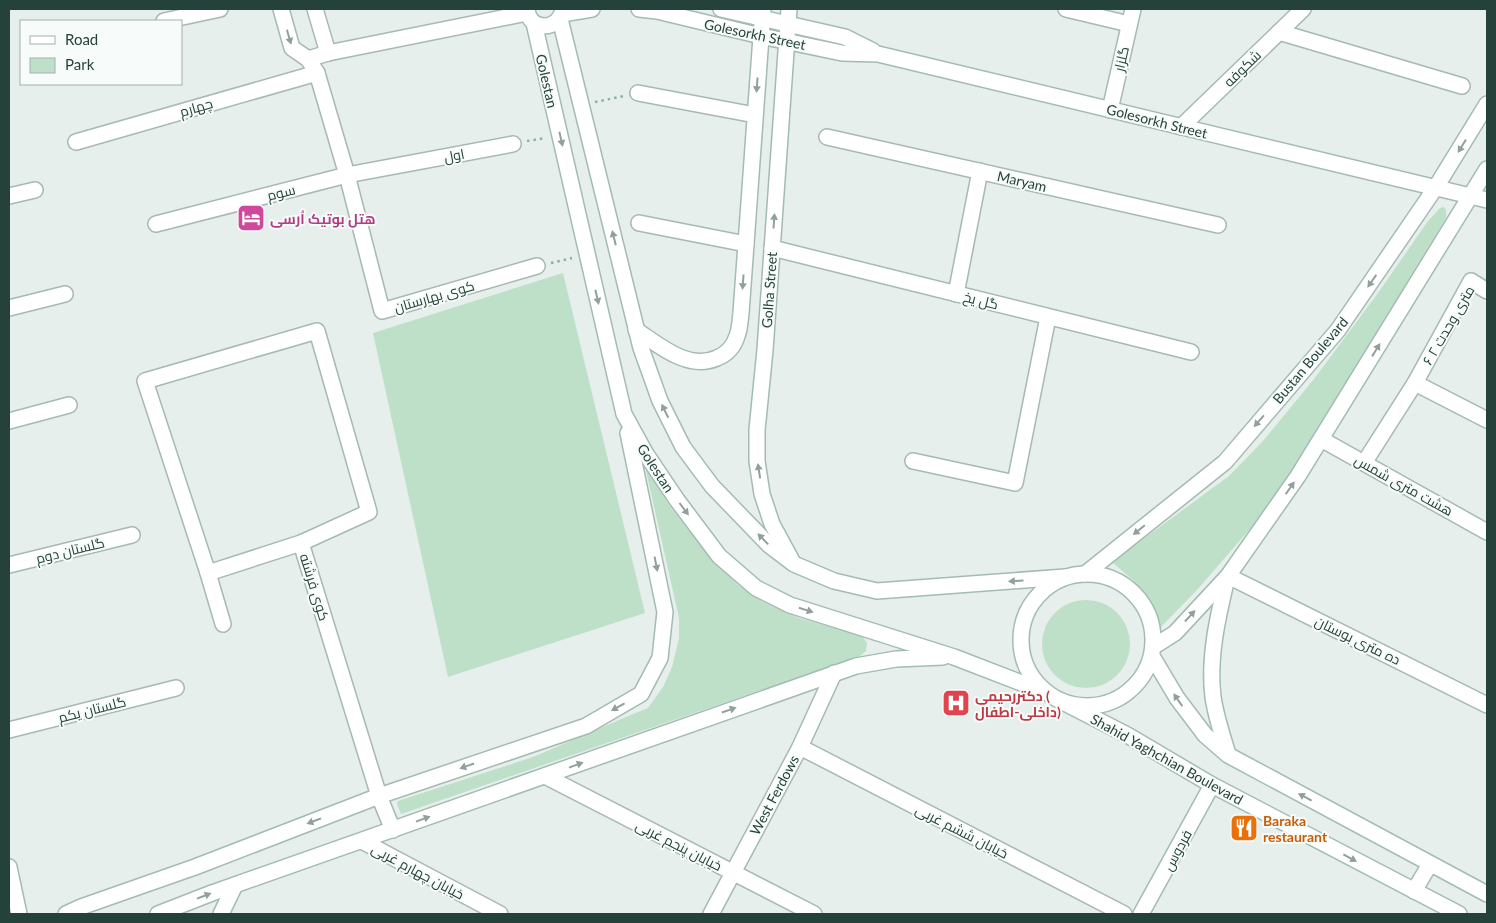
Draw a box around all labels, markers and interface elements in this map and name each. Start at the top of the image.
street label: Golesorkh Street [703,15,807,53]
legend [20,20,182,85]
text: Road [65,30,98,48]
one-way arrow [286,30,294,45]
street label: گلزار [1110,45,1132,74]
street label: شکوفه [1220,46,1264,90]
street label: Golestan [533,52,561,110]
text: Park [65,55,95,73]
one-way arrow [753,77,761,93]
street label: چهارم [178,94,215,122]
street label: Golesorkh Street [1105,100,1209,142]
one-way arrow [557,131,565,146]
one-way arrow [1457,139,1466,152]
street label: اول [442,145,466,166]
street label: Maryam [996,167,1048,195]
street label: سوم [265,180,297,206]
hotel icon: هتل بوتیک اُرسی [236,203,266,233]
place label: هتل بوتیک اُرسی [270,210,376,228]
one-way arrow [770,213,778,229]
one-way arrow [610,231,618,246]
street label: Golha Street [758,251,780,329]
one-way arrow [739,274,747,290]
one-way arrow [1367,274,1377,288]
street label: کوی بهارستان [392,276,476,316]
street label: ۶ متری وحدت ۲ [1418,282,1478,368]
street label: گل یخ [962,287,1000,313]
one-way arrow [593,289,601,304]
street label: Bustan Boulevard [1269,313,1351,407]
one-way arrow [1371,344,1380,357]
one-way arrow [661,403,669,418]
one-way arrow [1254,415,1265,428]
street label: Golestan [634,440,678,496]
street label: هشت متری شمس [1352,451,1456,519]
one-way arrow [754,462,762,478]
one-way arrow [1285,481,1295,495]
one-way arrow [678,502,689,515]
one-way arrow [1133,525,1146,536]
street label: گلستان دوم [34,533,107,569]
one-way arrow [757,533,769,545]
street label: کوی فرشته [297,551,333,623]
one-way arrow [653,557,661,573]
one-way arrow [1008,577,1024,585]
one-way arrow [799,606,814,614]
one-way arrow [1184,611,1196,623]
street label: ده متری بوستان [1313,612,1403,668]
place label: دکتررحیمی ( داخلی-اطفال) [975,687,1061,721]
hospital icon: دکتررحیمی ( داخلی-اطفال) [941,688,971,718]
street label: گلستان یکم [56,692,128,728]
one-way arrow [1173,693,1183,707]
one-way arrow [611,703,624,712]
one-way arrow [722,706,737,714]
street label: Shahid Yaghchian Boulevard [1088,710,1246,808]
street label: West Ferdows [746,752,802,838]
one-way arrow [569,760,584,768]
one-way arrow [459,762,474,770]
one-way arrow [1298,793,1313,801]
street label: خیابان ششم غربی [912,800,1011,863]
place label: Baraka restaurant [1263,812,1328,845]
restaurant icon: Baraka restaurant [1229,813,1259,843]
one-way arrow [416,815,431,823]
street label: خیابان پنجم غربی [632,816,725,876]
one-way arrow [306,817,321,825]
street label: فردوس [1159,827,1195,873]
street label: خیابان چهارم غربی [368,839,467,904]
one-way arrow [1344,853,1357,862]
one-way arrow [197,892,211,900]

